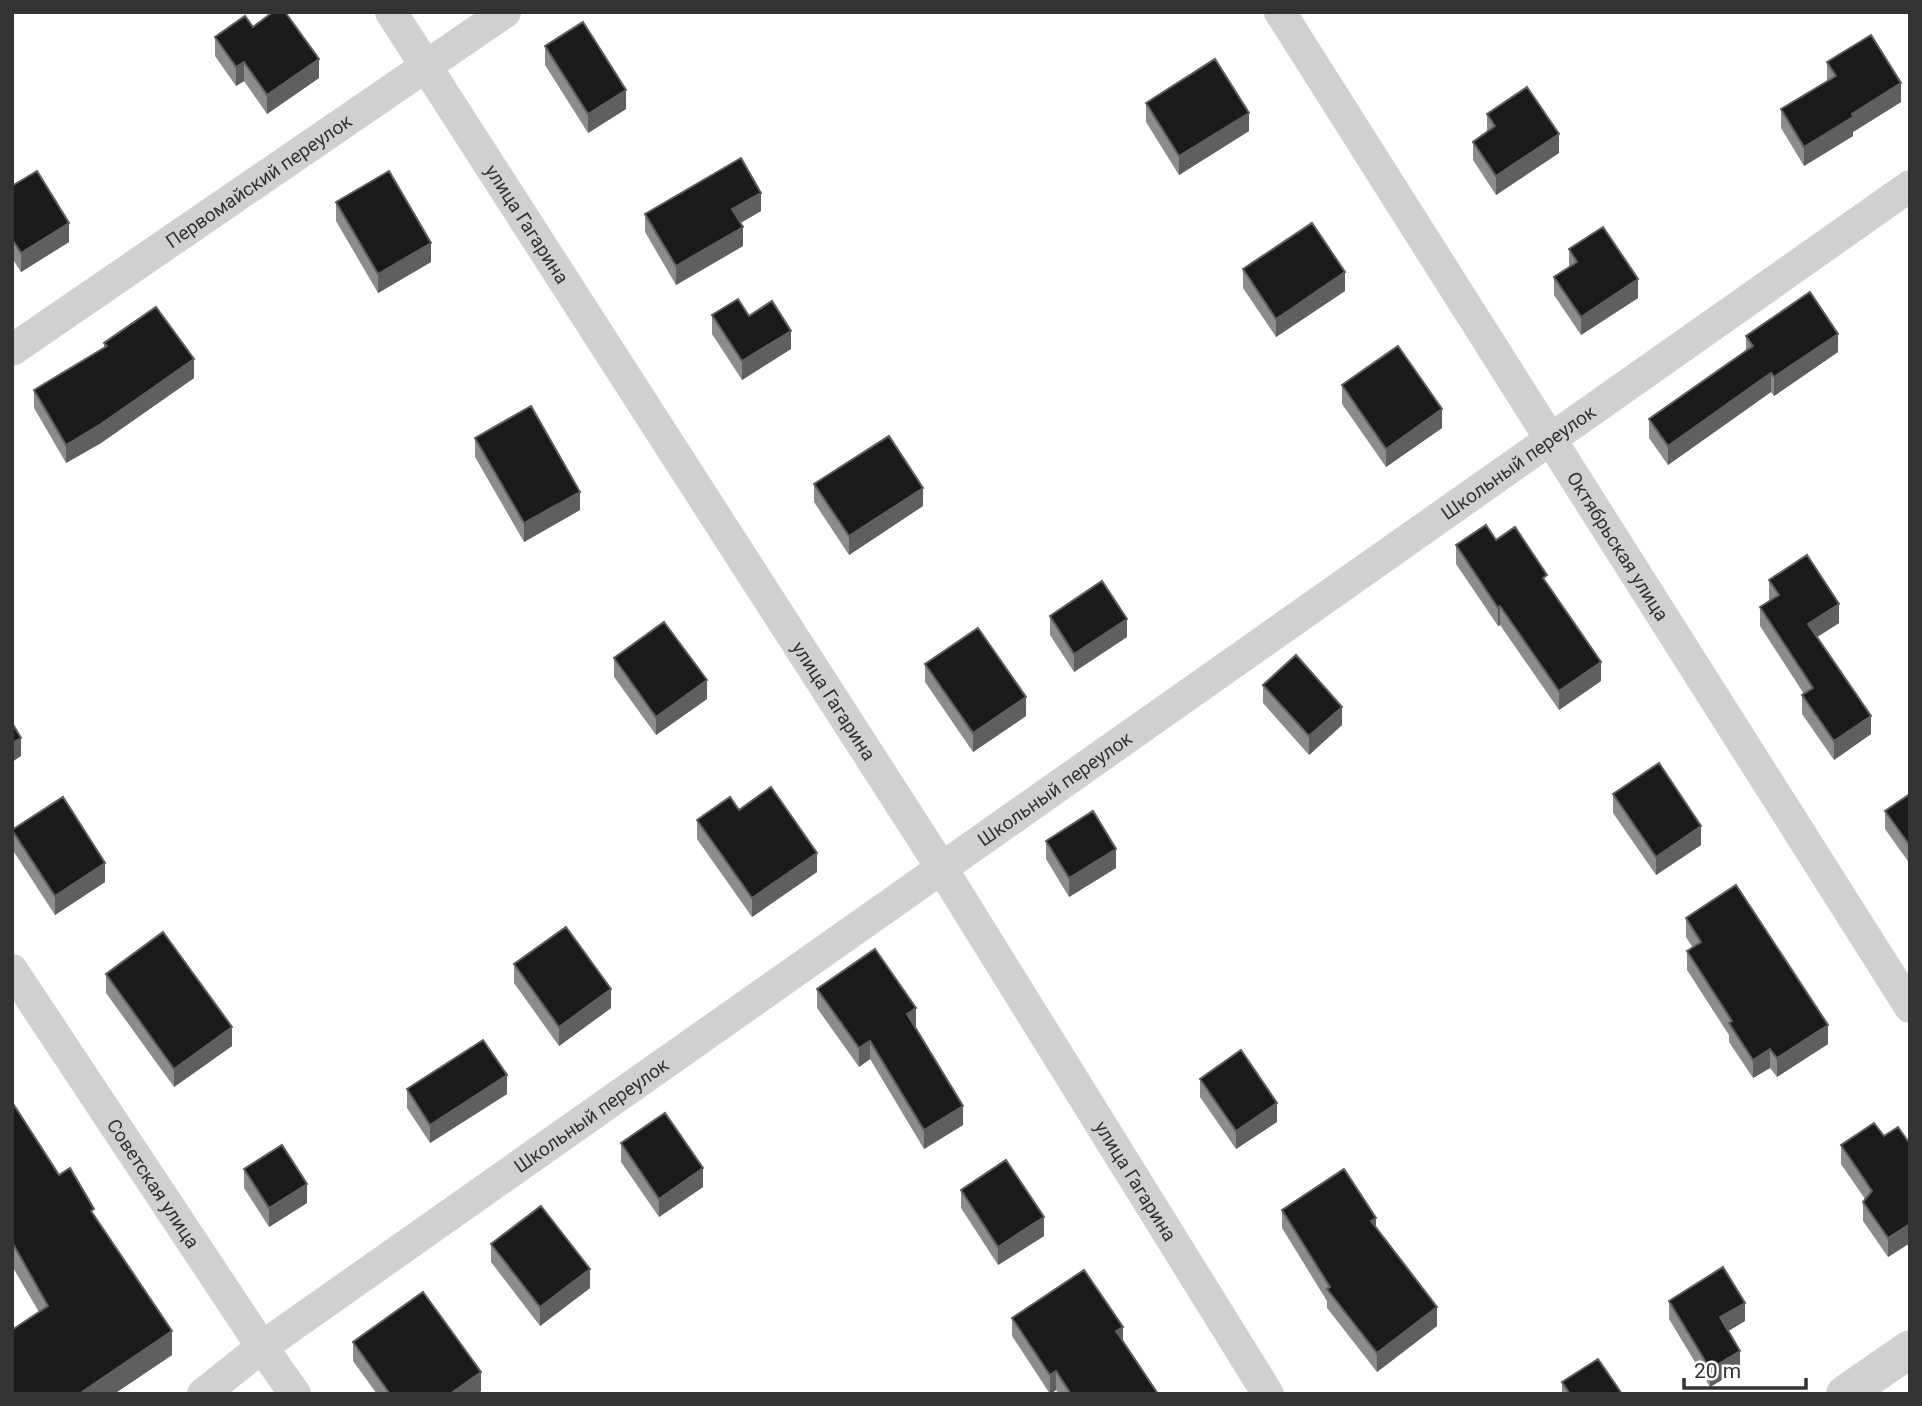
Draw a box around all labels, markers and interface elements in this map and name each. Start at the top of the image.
street label: Первомайский переулок [161,109,357,253]
street label: улица Гагарина [481,160,574,288]
street label: Школьный переулок [1436,399,1600,524]
street label: Октябрьская улица [1562,467,1674,625]
street label: улица Гагарина [787,637,881,765]
street label: Школьный переулок [973,726,1137,851]
street label: Школьный переулок [509,1052,673,1177]
street label: Советская улица [102,1114,205,1252]
street label: улица Гагарина [1090,1117,1182,1245]
scale bar [1684,1346,1806,1390]
text: 20 m [1694,1359,1741,1383]

